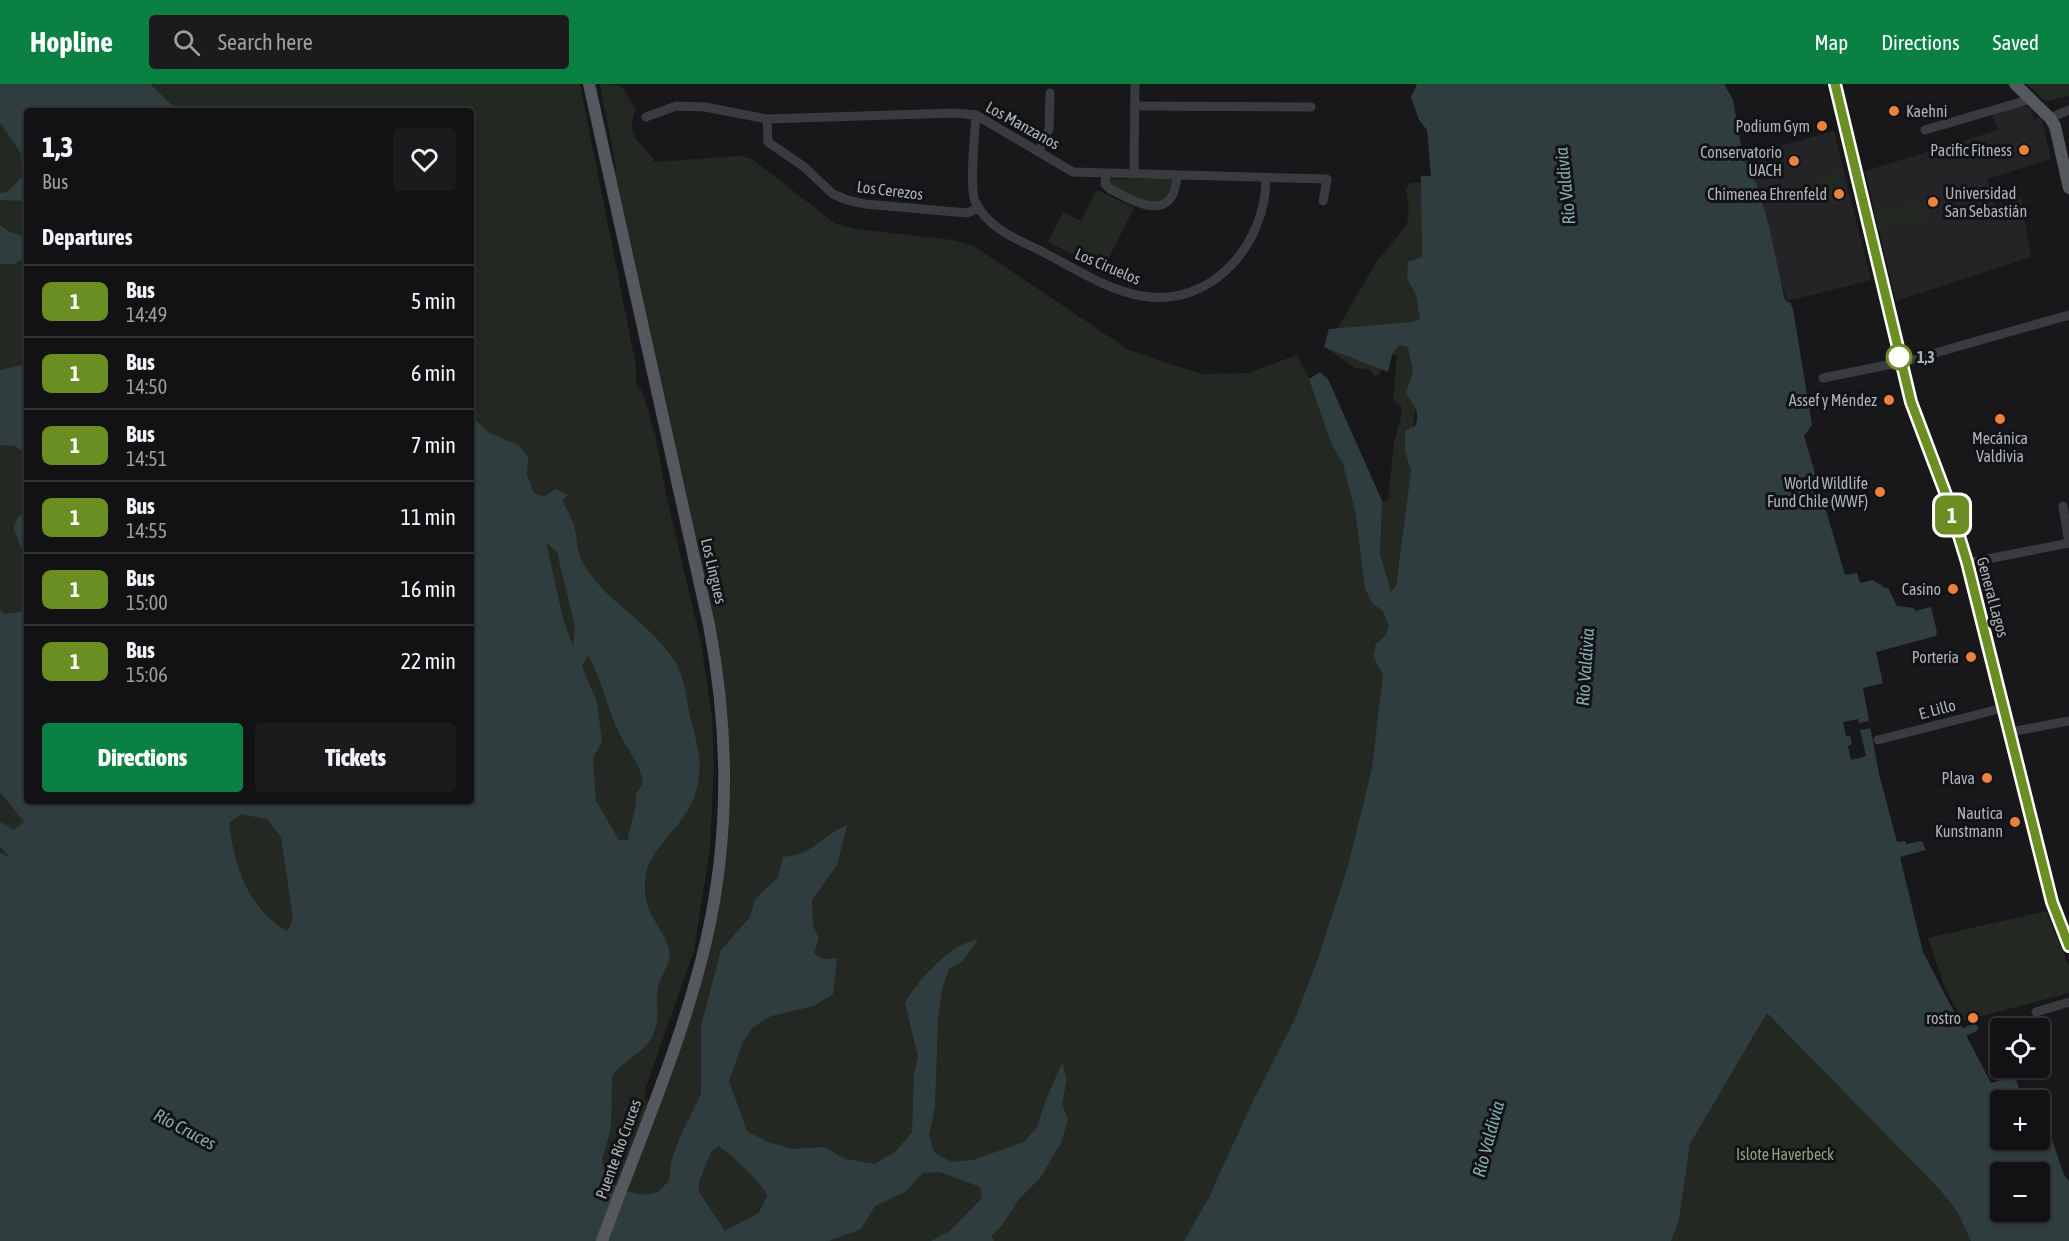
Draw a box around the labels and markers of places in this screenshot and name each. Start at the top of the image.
place label: Kaehni [1906,102,1947,120]
marker: Kaehni [1887,104,1901,118]
place label: Podium Gym [1736,117,1810,136]
marker: Podium Gym [1815,119,1829,133]
place label: Pacific Fitness [1930,141,2012,159]
place label: Conservatorio UACH [1700,143,1782,179]
marker: Pacific Fitness [2017,143,2031,157]
marker: Conservatorio UACH [1787,154,1801,168]
place label: Universidad San Sebastián [1945,184,2027,220]
place label: Chimenea Ehrenfeld [1707,185,1827,203]
marker: Chimenea Ehrenfeld [1832,187,1846,201]
marker: Universidad San Sebastián [1926,195,1940,209]
marker: 1,3 [1886,344,1912,370]
place label: 1,3 [1917,348,1935,366]
place label: Assef y Méndez [1789,391,1877,410]
marker: Assef y Méndez [1882,393,1896,407]
marker: Mecánica Valdivia [1993,412,2007,426]
place label: Mecánica Valdivia [1972,429,2028,465]
place label: World Wildlife Fund Chile (WWF) [1767,474,1868,511]
marker: World Wildlife Fund Chile (WWF) [1873,485,1887,499]
place label: Casino [1902,580,1941,598]
marker: Casino [1946,582,1960,596]
place label: Portería [1912,648,1959,666]
marker: Portería [1964,650,1978,664]
place label: Plava [1942,769,1975,787]
marker: Plava [1980,771,1994,785]
place label: Nautica Kunstmann [1935,804,2003,840]
marker: Nautica Kunstmann [2008,815,2022,829]
place label: rostro [1926,1009,1961,1027]
marker: rostro [1966,1011,1980,1025]

